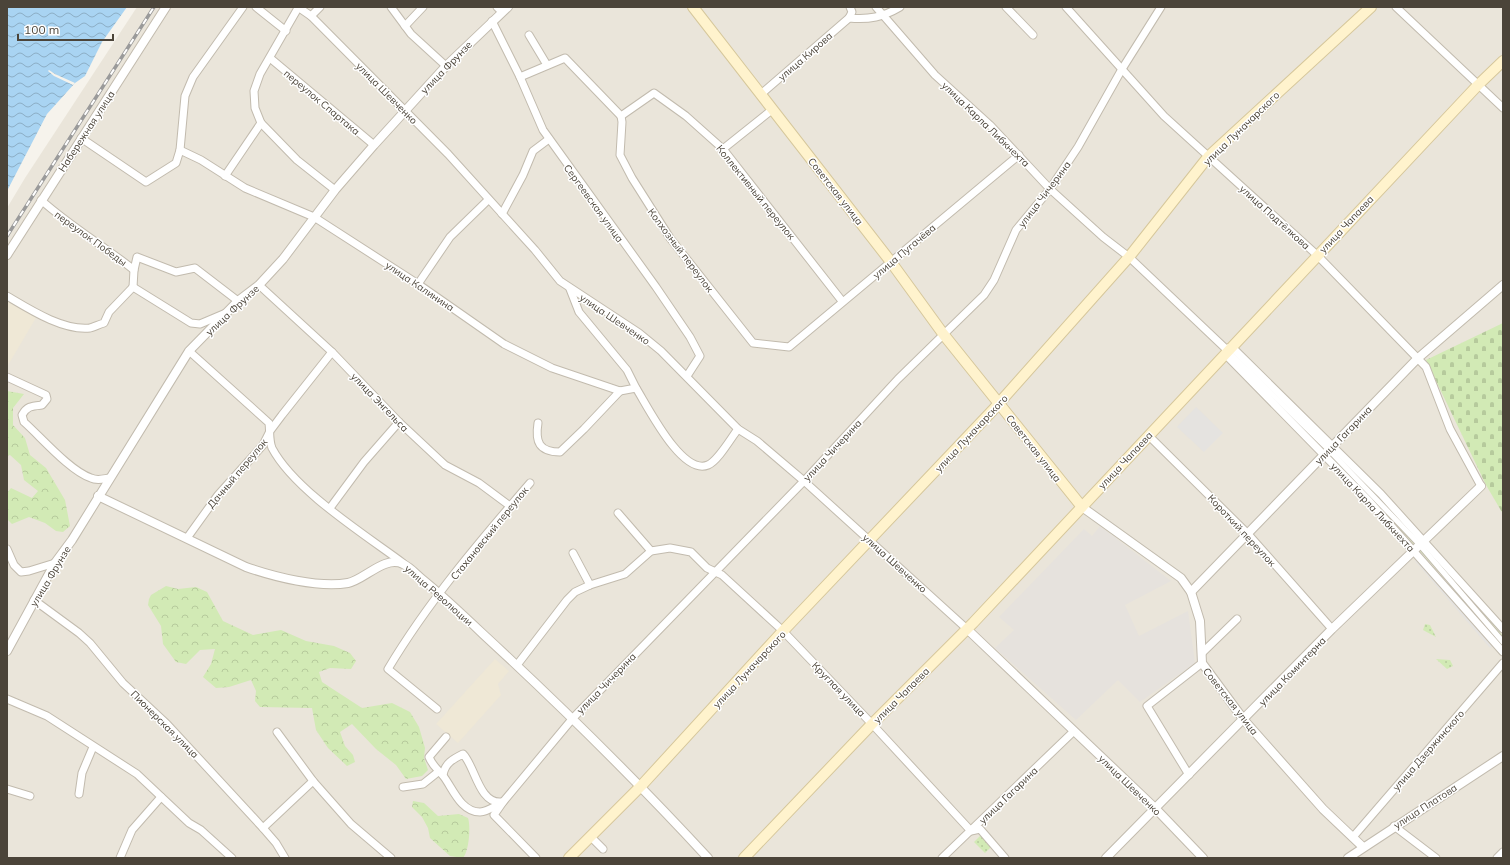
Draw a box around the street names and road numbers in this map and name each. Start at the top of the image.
street label: улица Кирова [775,29,835,84]
street label: улица Фрунзе [418,38,475,96]
street label: улица Шевченко [353,60,420,127]
street label: переулок Спартака [281,67,362,138]
street label: улица Карла Либкнехта [939,79,1032,170]
street label: Набережная улица [55,88,118,174]
street label: улица Луначарского [1200,88,1282,168]
street label: Коллективный переулок [713,142,798,243]
street label: Советская улица [805,155,866,228]
street label: улица Чичерина [1015,158,1074,230]
street label: Сергеевская улица [561,162,626,245]
street label: улица Подтёлкова [1237,182,1312,252]
street label: улица Чапаева [1316,193,1376,256]
street label: Колхозный переулок [645,206,717,295]
street label: переулок Победы [52,208,129,269]
street label: улица Пугачёва [870,221,938,282]
street label: улица Калинина [383,259,457,314]
street label: улица Фрунзе [203,282,262,338]
street label: улица Шевченко [577,291,653,348]
street label: улица Энгельса [348,370,411,435]
street label: улица Луначарского [932,392,1011,475]
street label: улица Гагарина [1312,403,1375,467]
street label: Советская улица [1003,412,1064,485]
street label: улица Чичерина [800,417,864,484]
street label: улица Чапаева [1095,429,1155,492]
street label: Дачный переулок [204,435,271,511]
street label: улица Карла Либкнехта [1328,460,1417,555]
street label: Стахановский переулок [448,483,531,583]
street label: Короткий переулок [1205,492,1279,570]
street label: улица Шевченко [860,531,930,596]
street label: улица Фрунзе [27,543,74,609]
street label: улица Революции [402,562,476,629]
street label: улица Луначарского [710,628,789,711]
street label: улица Коминтерна [1256,634,1329,709]
street label: улица Чичерина [574,650,639,717]
street label: Круглая улица [809,659,868,720]
street label: улица Чапаева [871,665,932,726]
street label: Советская улица [1200,665,1261,738]
street label: Пионерская улица [128,688,201,761]
street label: улица Дзержинского [1390,707,1467,793]
street label: улица Шевченко [1096,752,1164,819]
street label: улица Гагарина [976,764,1040,827]
street label: улица Платова [1391,781,1460,832]

